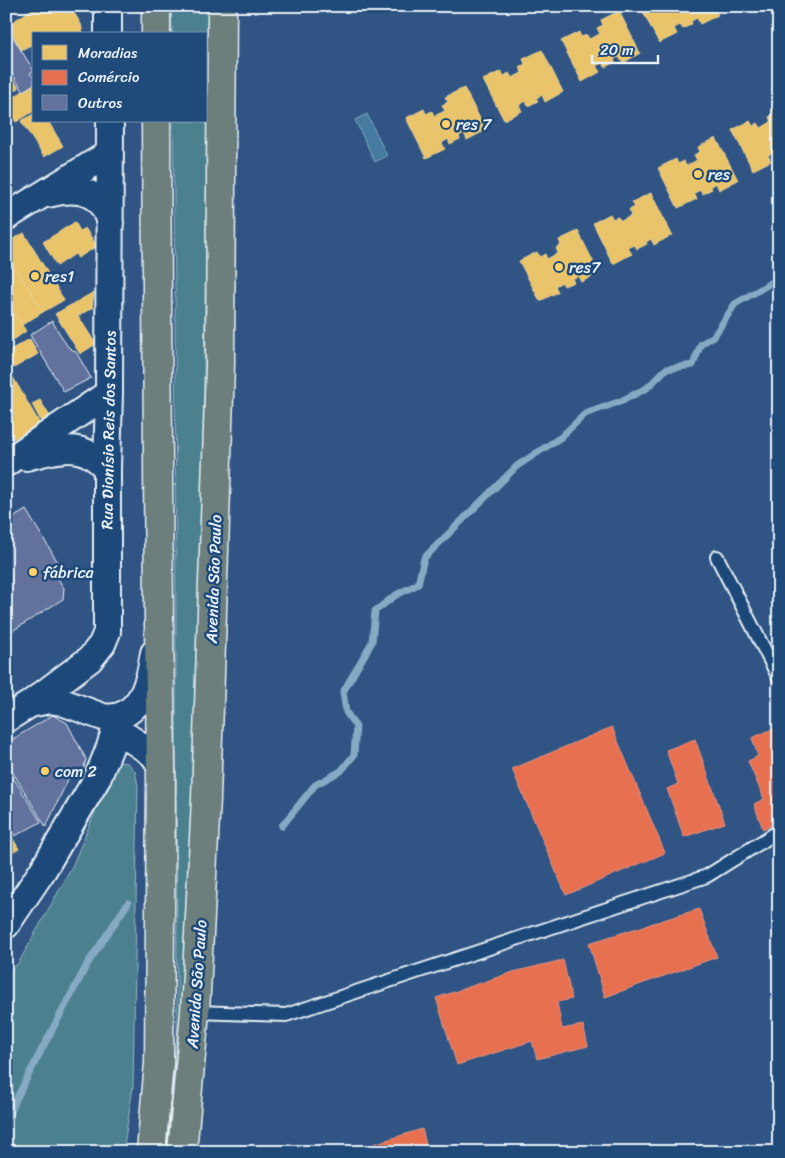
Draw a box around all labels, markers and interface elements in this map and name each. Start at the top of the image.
legend [32,32,208,122]
scale bar [592,32,659,64]
text: 20 m [600,37,634,63]
text: Moradias [78,40,138,66]
text: Comércio [78,64,140,90]
text: Outros [78,90,123,116]
place label: res 7 [456,110,492,139]
marker: res 7 [440,118,452,130]
place label: res [708,160,731,189]
marker: res [692,168,704,180]
place label: res7 [569,253,601,282]
marker: res7 [553,261,565,273]
place label: res1 [45,262,74,291]
marker: res1 [29,270,41,282]
street label: Rua Dionísio Reis dos Santos [92,330,125,530]
street label: Avenida São Paulo [197,514,230,645]
place label: fábrica [43,558,95,587]
marker: fábrica [27,566,39,578]
place label: com 2 [55,757,97,786]
marker: com 2 [39,765,51,777]
street label: Avenida São Paulo [177,919,215,1050]

